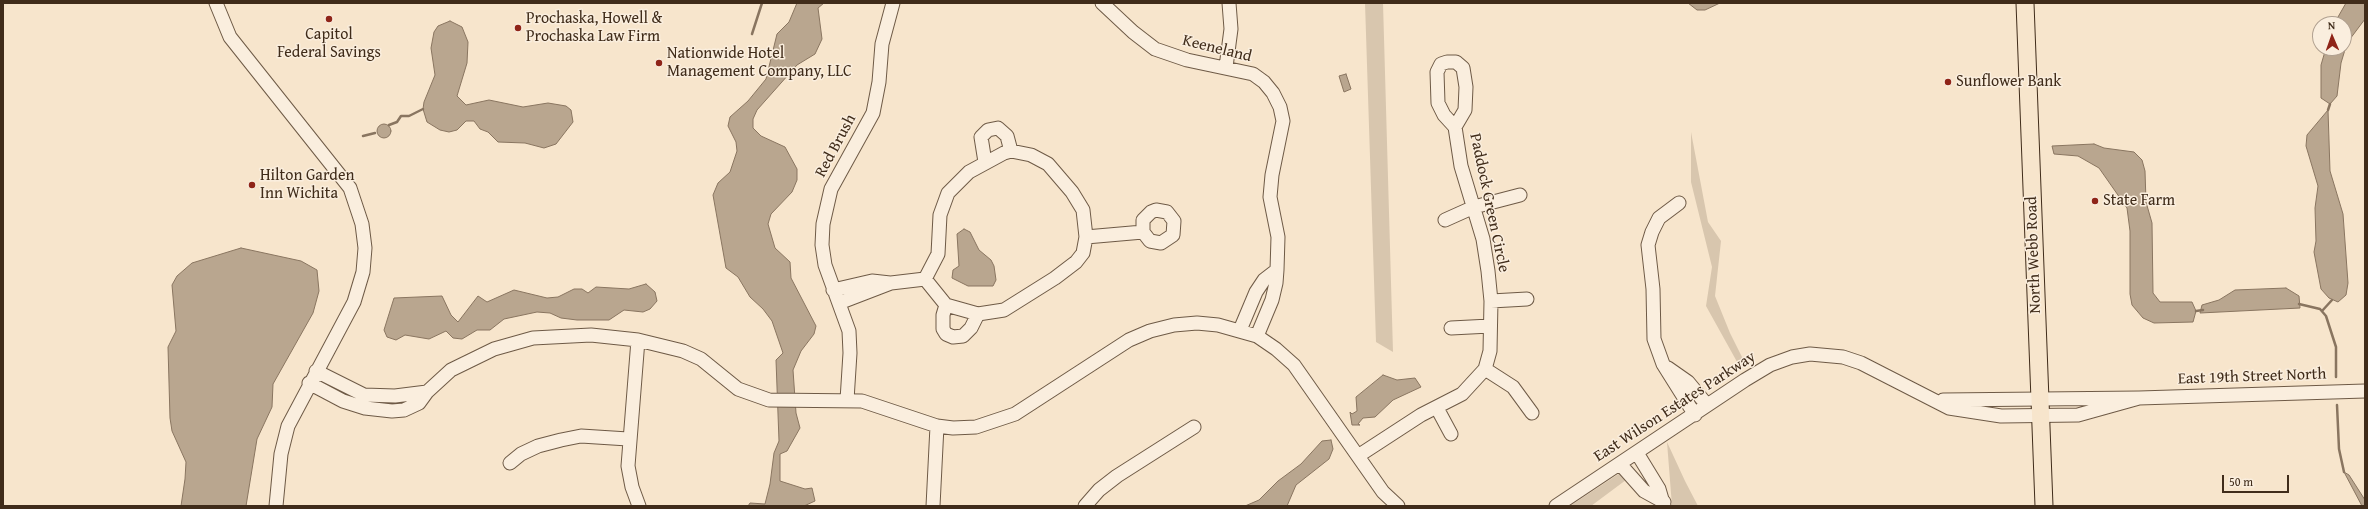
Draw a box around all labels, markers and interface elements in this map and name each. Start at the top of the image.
place label: Prochaska, Howell & Prochaska Law Firm [526,9,662,47]
marker: Capitol Federal Savings [324,14,334,24]
north arrow [2312,16,2352,56]
text: N [2328,17,2336,33]
marker: Prochaska, Howell & Prochaska Law Firm [513,23,523,33]
place label: Capitol Federal Savings [277,25,381,63]
street label: Keeneland [1180,31,1254,67]
place label: Nationwide Hotel Management Company, LLC [667,44,852,82]
marker: Nationwide Hotel Management Company, LLC [654,58,664,68]
place label: Sunflower Bank [1956,72,2061,92]
marker: Sunflower Bank [1943,77,1953,87]
street label: Red Brush [811,111,861,181]
street label: Paddock Green Circle [1465,132,1513,274]
place label: Hilton Garden Inn Wichita [260,166,354,204]
marker: Hilton Garden Inn Wichita [247,180,257,190]
place label: State Farm [2103,191,2175,211]
street label: North Webb Road [2022,196,2046,314]
marker: State Farm [2090,196,2100,206]
street label: East Wilson Estates Parkway [1591,347,1759,467]
street label: East 19th Street North [2177,365,2327,389]
scale bar [2224,467,2291,493]
text: 50 m [2229,473,2253,490]

